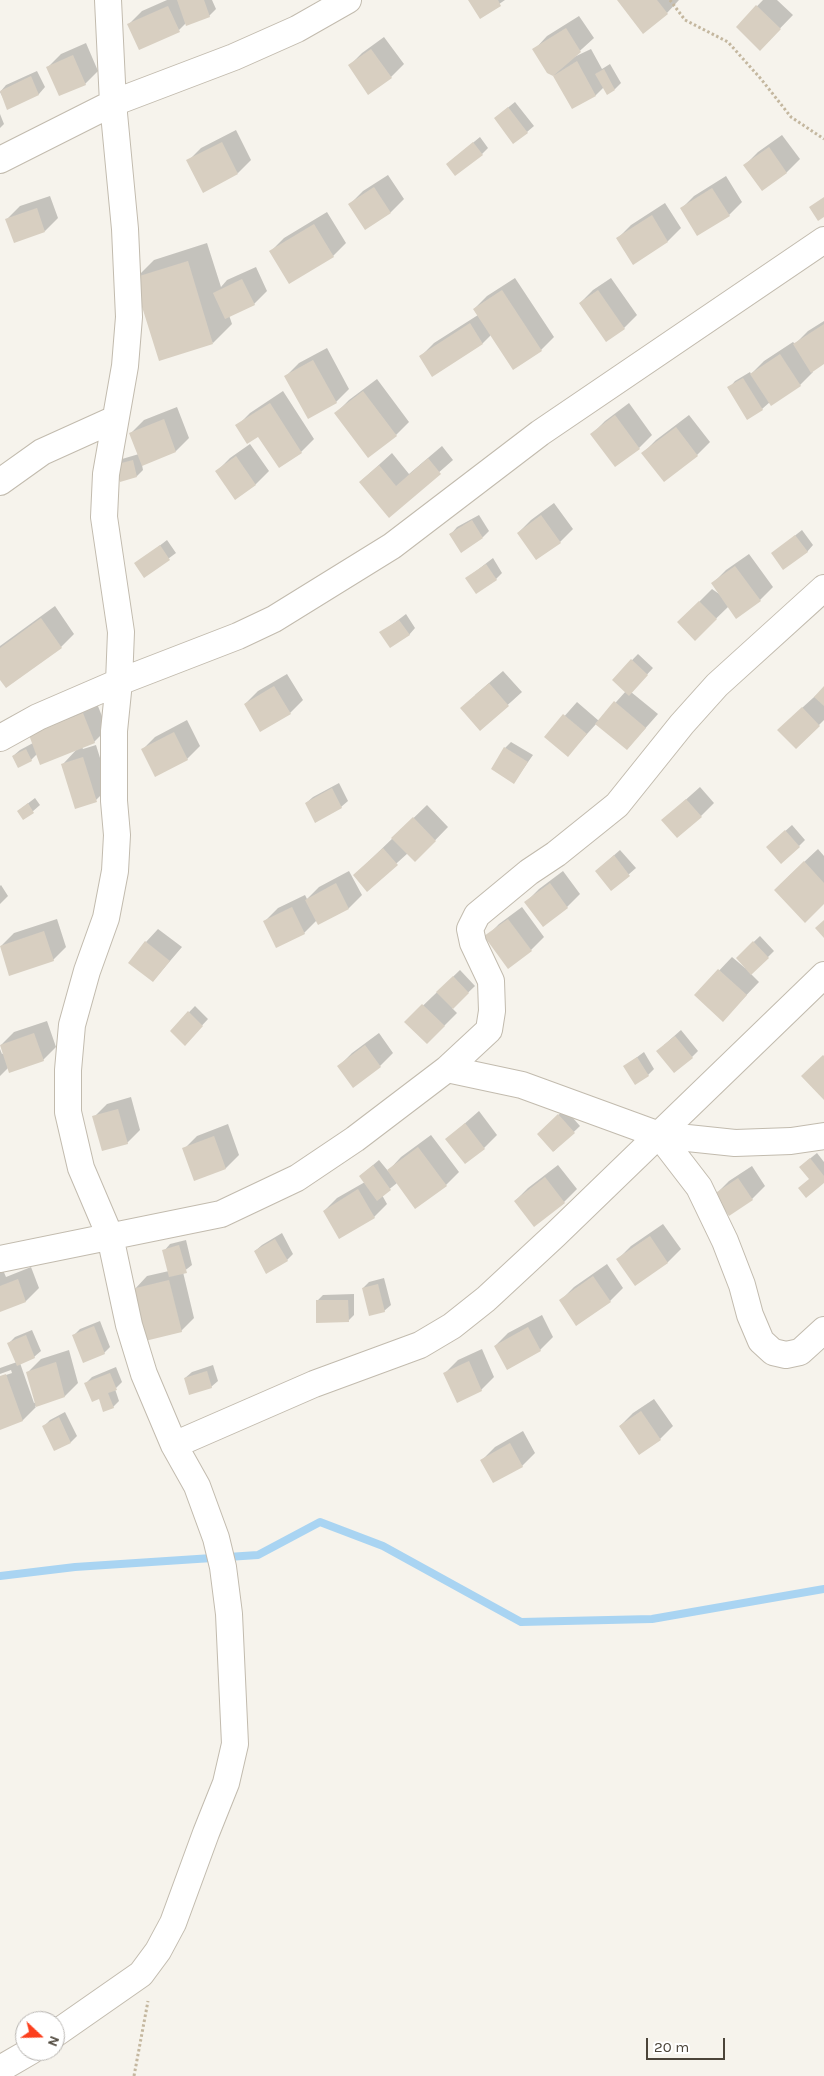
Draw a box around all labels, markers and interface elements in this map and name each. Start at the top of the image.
north arrow [15,2011,65,2061]
scale bar [649,2028,728,2060]
text: N [44,2033,63,2049]
text: 20 m [654,2038,689,2056]

